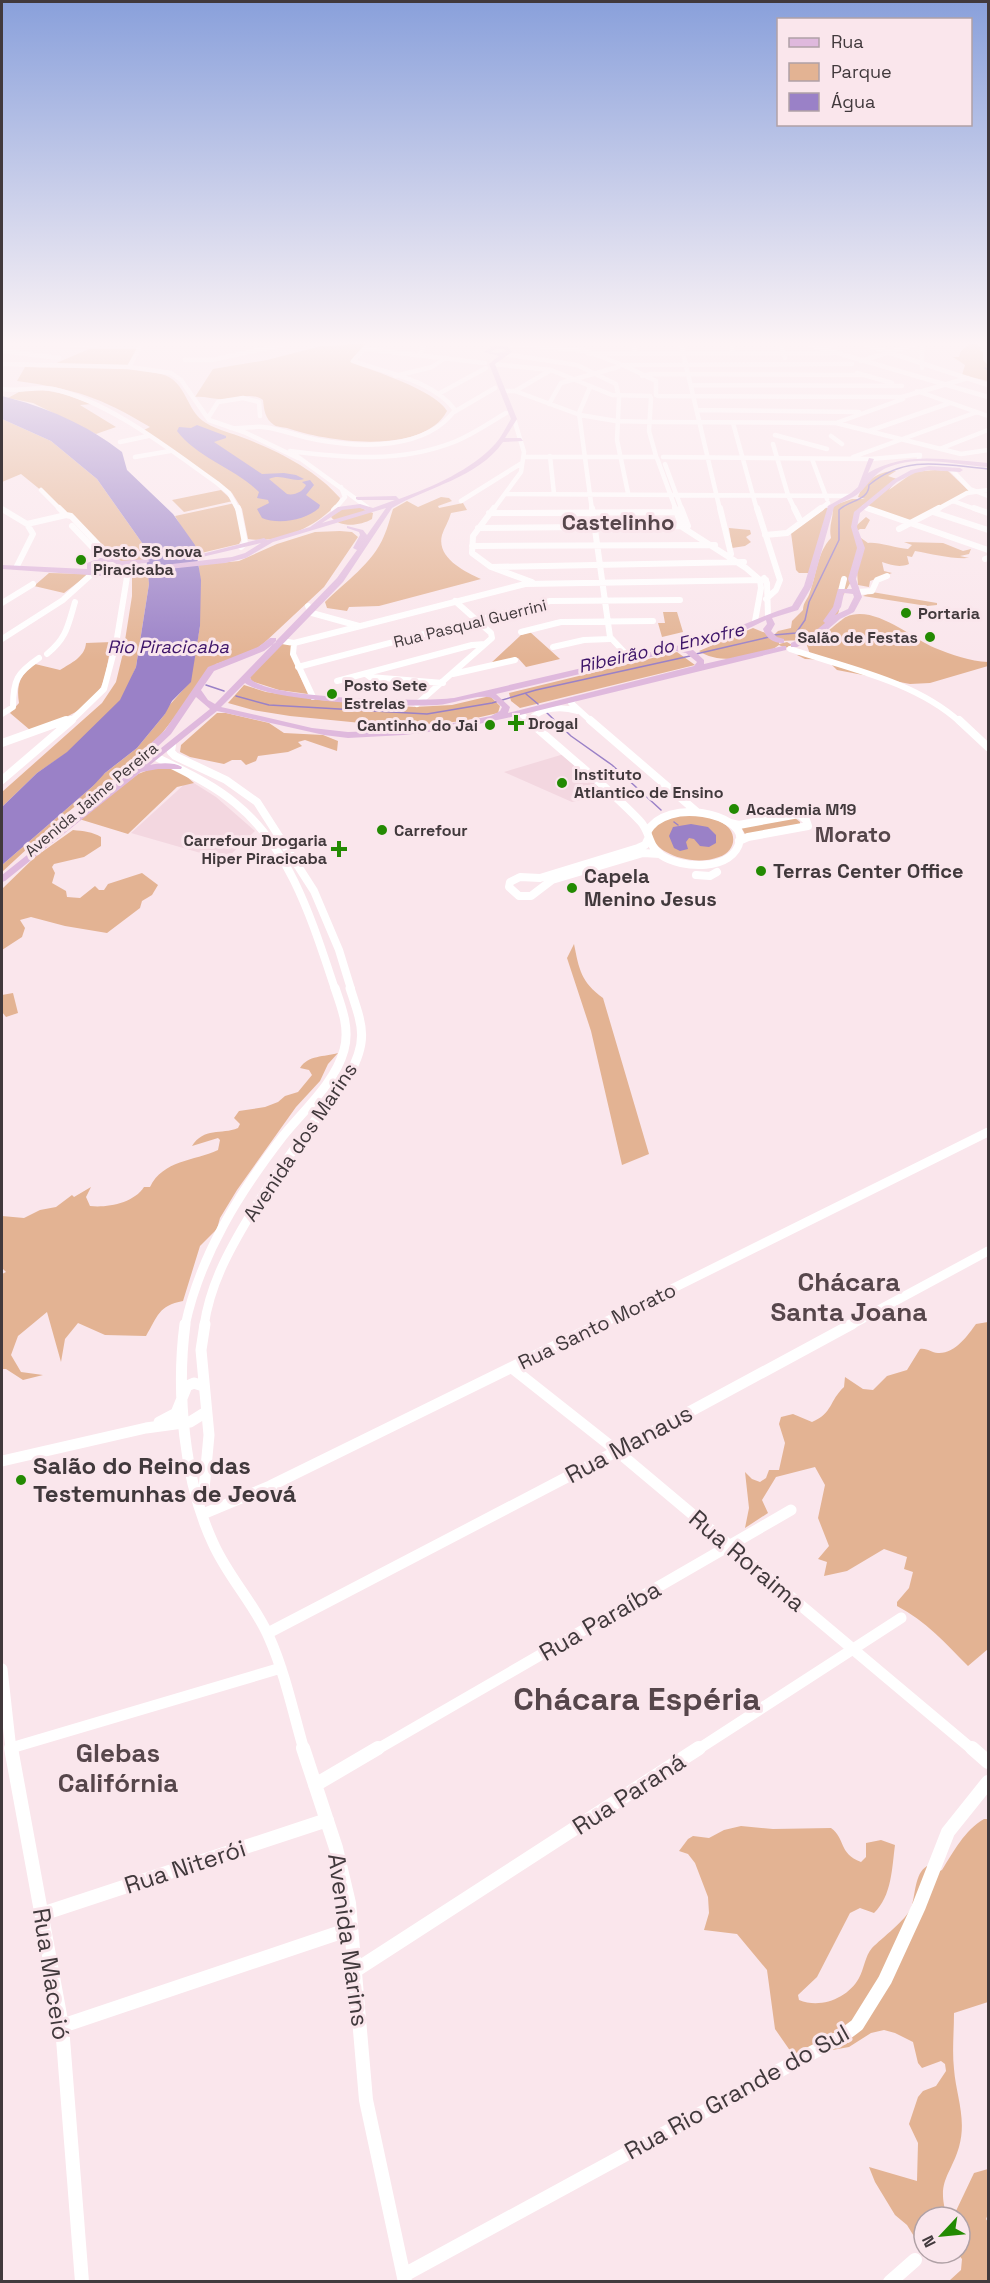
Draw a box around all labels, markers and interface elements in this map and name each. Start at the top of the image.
legend [777,18,972,126]
text: Rua [831,30,864,53]
text: Parque [831,60,892,83]
text: Água [831,90,875,113]
district label: Castelinho [562,508,674,536]
place label: Posto 3S nova Piracicaba [93,541,202,580]
marker: Posto 3S nova Piracicaba [74,553,88,567]
street label: Rua Pasqual Guerrini [391,594,549,653]
place label: Portaria [918,603,980,624]
marker: Portaria [899,606,913,620]
water label: Ribeirão do Enxofre [576,617,747,678]
place label: Salão de Festas [798,627,918,648]
marker: Salão de Festas [923,630,937,644]
water label: Rio Piracicaba [107,635,229,658]
place label: Posto Sete Estrelas [344,675,427,714]
marker: Posto Sete Estrelas [325,687,339,701]
place label: Drogal [528,713,578,734]
place label: Cantinho do Jai [357,715,478,736]
marker: Drogal [509,716,523,730]
marker: Cantinho do Jai [483,718,497,732]
street label: Avenida Jaime Pereira [20,738,162,861]
place label: Instituto Atlantico de Ensino [574,764,724,803]
marker: Instituto Atlantico de Ensino [555,776,569,790]
place label: Academia M19 [746,799,857,820]
marker: Academia M19 [727,802,741,816]
place label: Carrefour [394,820,468,841]
district label: Morato [815,820,891,848]
marker: Carrefour [375,823,389,837]
place label: Carrefour Drogaria Hiper Piracicaba [184,830,327,869]
marker: Carrefour Drogaria Hiper Piracicaba [332,842,346,856]
place label: Terras Center Office [773,858,964,884]
place label: Capela Menino Jesus [584,863,717,912]
marker: Terras Center Office [754,864,768,878]
marker: Capela Menino Jesus [565,881,579,895]
street label: Avenida dos Marins [237,1058,363,1226]
district label: Chácara Santa Joana [771,1265,927,1329]
street label: Rua Santo Morato [514,1277,680,1375]
street label: Rua Manaus [560,1397,698,1490]
place label: Salão do Reino das Testemunhas de Jeová [33,1450,297,1509]
marker: Salão do Reino das Testemunhas de Jeová [14,1473,28,1487]
street label: Rua Roraima [683,1503,812,1618]
street label: Rua Paraíba [533,1573,666,1668]
district label: Chácara Espéria [513,1679,761,1719]
district label: Glebas Califórnia [58,1736,178,1800]
street label: Rua Paraná [566,1745,691,1842]
street label: Rua Niterói [120,1832,249,1901]
street label: Avenida Marins [321,1852,376,2028]
street label: Rua Maceió [26,1906,77,2042]
street label: Rua Rio Grande do Sul [619,2017,855,2166]
north arrow [912,2205,972,2265]
text: N [917,2232,941,2251]

